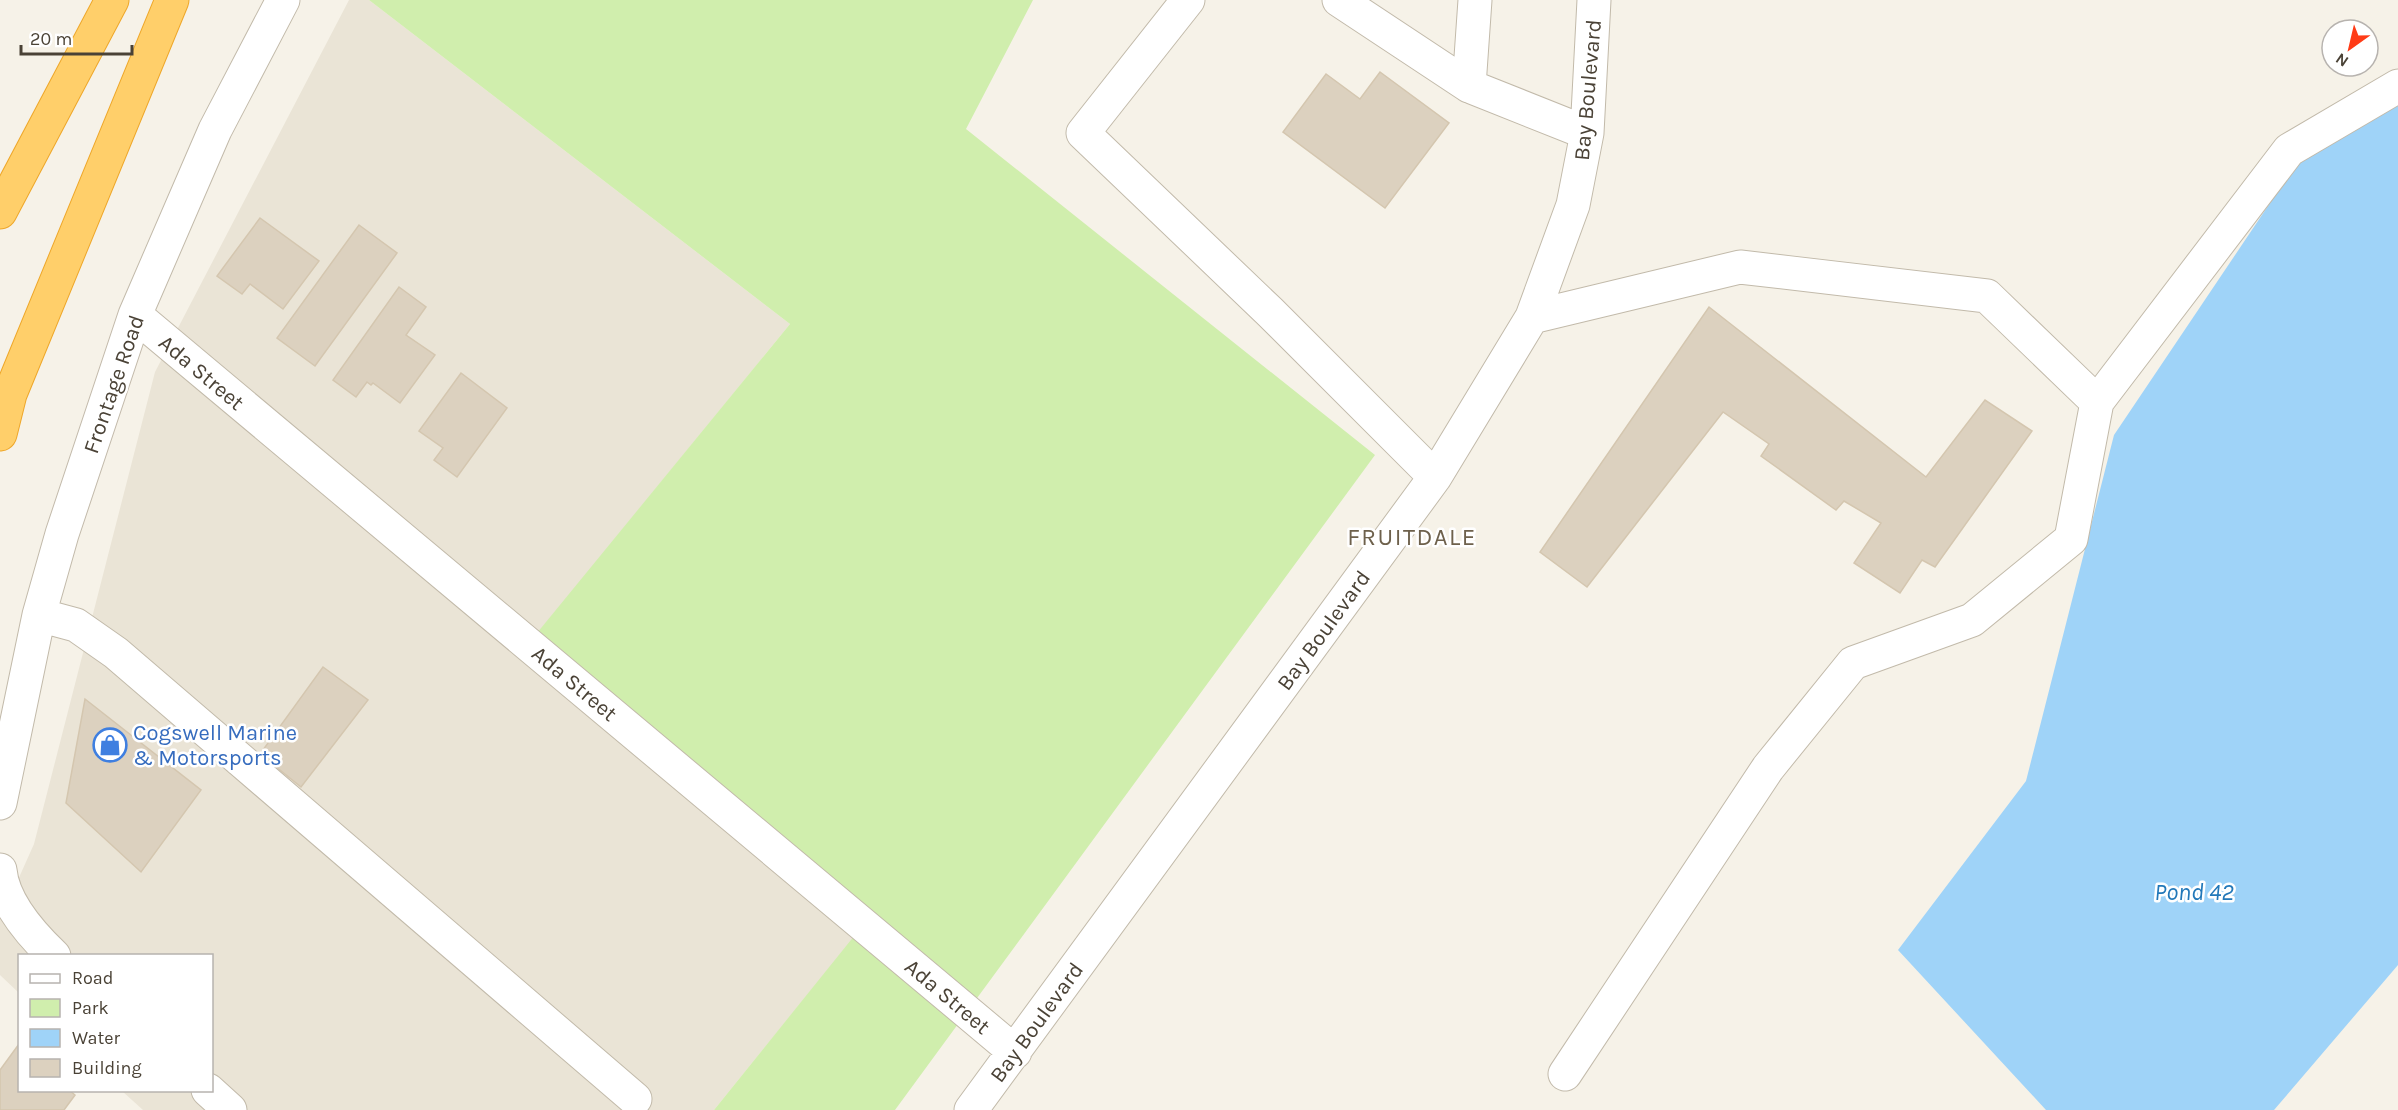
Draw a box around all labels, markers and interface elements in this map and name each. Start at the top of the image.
scale bar [21,18,132,56]
street label: Bay Boulevard [1569,18,1607,162]
north arrow [2320,18,2380,78]
text: 20 m [30,28,72,50]
text: N [2332,49,2352,71]
street label: Frontage Road [78,312,150,457]
street label: Ada Street [153,330,249,416]
district label: FRUITDALE [1347,523,1477,551]
street label: Bay Boulevard [1272,566,1376,696]
street label: Ada Street [526,641,622,727]
place label: Cogswell Marine & Motorsports [133,720,297,771]
shop icon: Cogswell Marine & Motorsports [92,727,128,763]
water label: Pond 42 [2154,878,2234,906]
legend [18,954,213,1092]
street label: Ada Street [899,954,995,1040]
street label: Bay Boulevard [985,958,1089,1088]
text: Road [72,967,113,989]
text: Park [72,997,109,1019]
text: Water [72,1027,120,1049]
text: Building [72,1057,142,1079]

